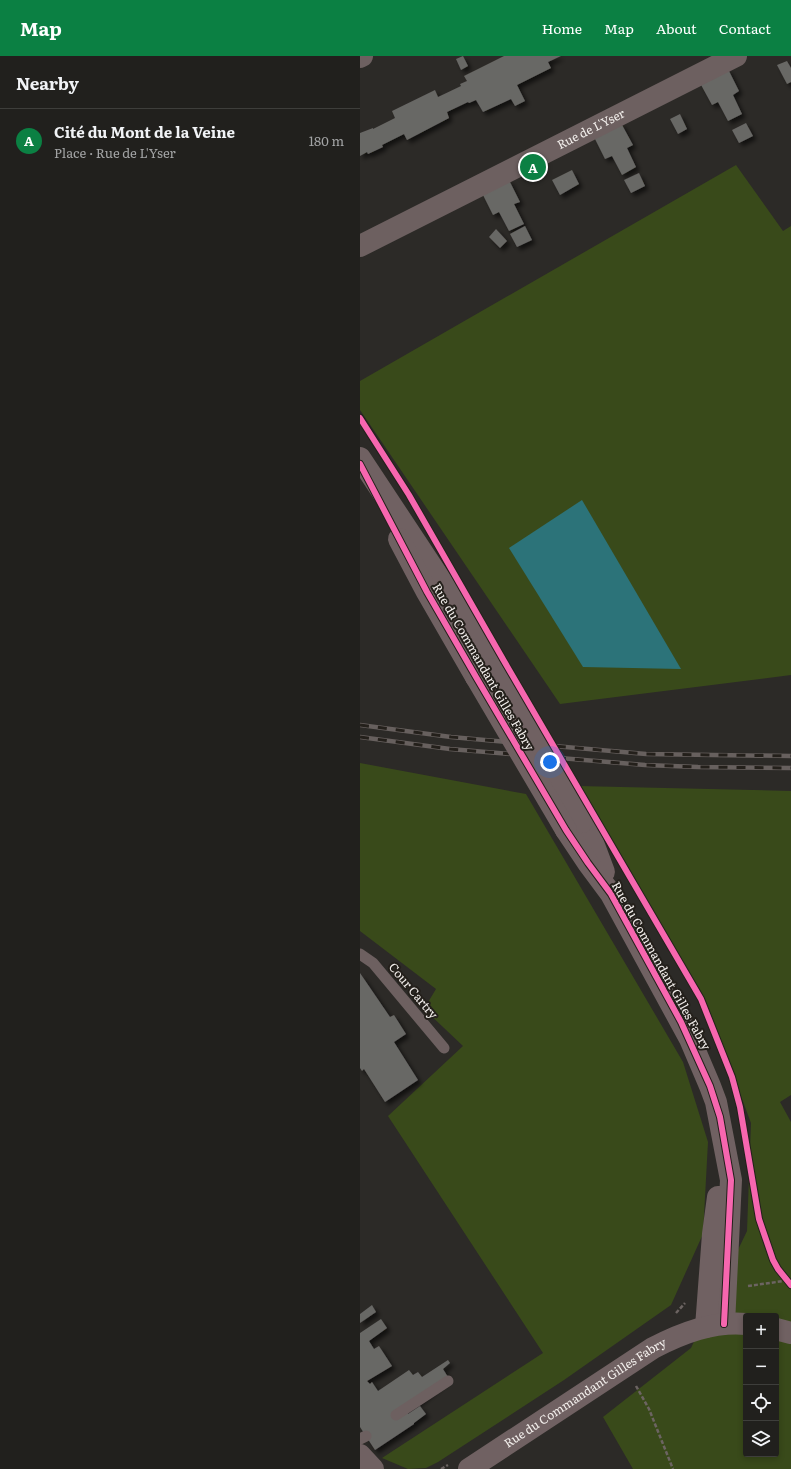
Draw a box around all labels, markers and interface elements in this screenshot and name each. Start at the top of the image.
text: Map [20,14,62,42]
text: Home [542,18,582,38]
text: Map [604,18,634,38]
text: About [656,18,697,38]
text: Contact [719,18,771,38]
text: Nearby [16,70,79,95]
street label: Rue de L'Yser [554,103,628,153]
text: Cité du Mont de la Veine [54,120,235,143]
text: A [24,131,34,150]
text: 180 m [309,131,344,150]
text: Place · Rue de L'Yser [54,143,176,162]
pin: A [520,152,546,182]
street label: Rue du Commandant Gilles Fabry [428,580,539,753]
your location [540,752,560,772]
street label: Rue du Commandant Gilles Fabry [608,878,716,1053]
street label: Cour Cartry [385,958,443,1022]
map controls [743,1313,779,1457]
button: + [743,1313,779,1349]
street label: Rue du Commandant Gilles Fabry [500,1333,669,1452]
button: − [743,1349,779,1385]
button: locate [743,1385,779,1421]
button: layers [743,1421,779,1457]

